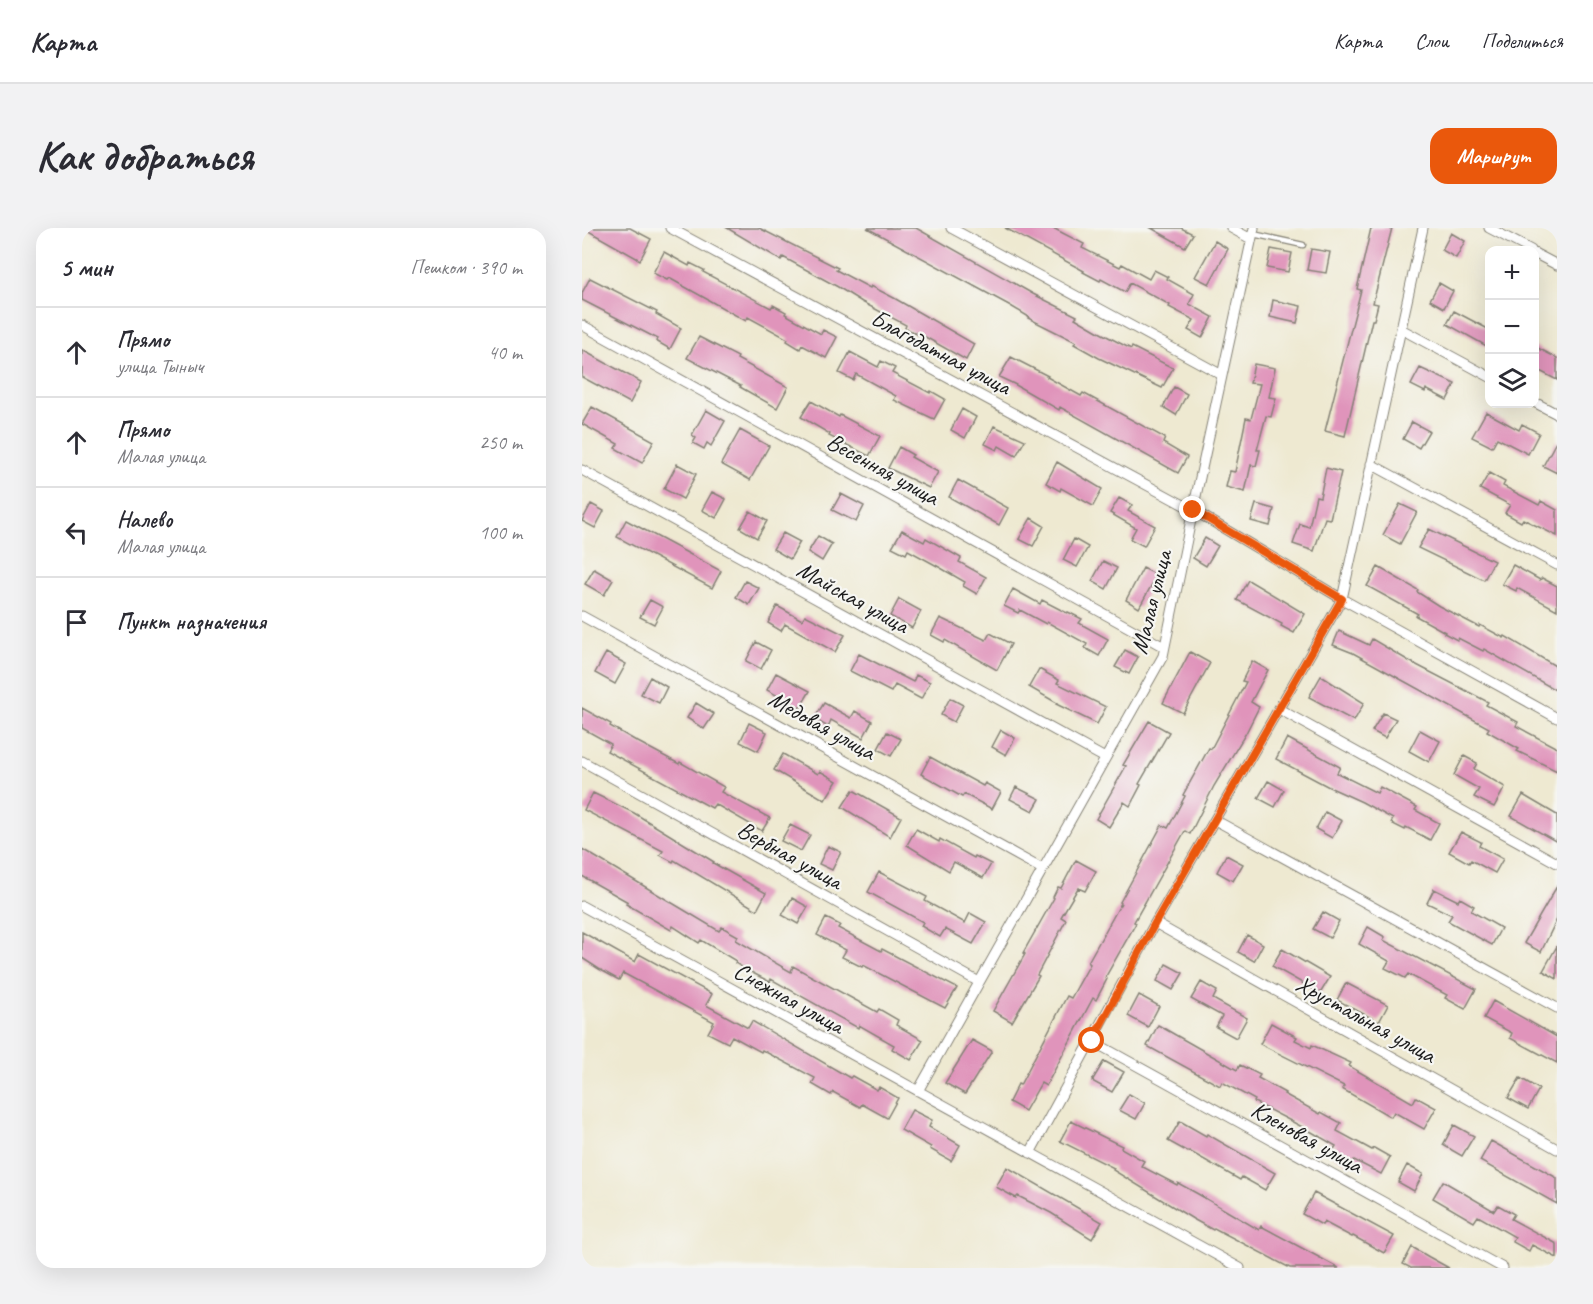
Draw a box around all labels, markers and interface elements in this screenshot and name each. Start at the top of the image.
text: Карта [30,24,97,59]
text: Карта [1334,28,1382,54]
text: Слои [1415,28,1449,54]
text: Поделиться [1482,28,1563,54]
button: Маршрут [1430,128,1557,184]
text: Как добраться [36,130,253,183]
map controls [1485,246,1539,408]
button: + [1485,246,1539,300]
text: 5 мин [60,251,112,284]
text: Пешком · 390 m [410,255,522,280]
button: − [1485,300,1539,354]
street label: Благодатная улица [866,303,1017,402]
text: Прямо [117,326,169,354]
icon: ahead [60,336,93,369]
text: 40 m [488,340,522,365]
text: улица Тыныч [117,354,203,379]
button: layers [1485,354,1539,408]
text: Прямо [117,416,169,444]
icon: ahead [60,426,93,459]
street label: Весенняя улица [822,426,946,513]
text: 250 m [479,430,522,455]
text: Малая улица [117,444,205,469]
route end [1179,496,1205,522]
text: Налево [117,506,173,534]
icon: left [60,516,93,549]
text: 100 m [479,520,522,545]
text: Малая улица [117,534,205,559]
street label: Малая улица [1124,545,1179,657]
street label: Майская улица [792,554,915,641]
icon: arrive [60,606,93,639]
text: Пункт назначения [117,608,266,636]
street label: Медовая улица [763,683,882,767]
street label: Вербная улица [732,814,850,897]
street label: Снежная улица [729,955,851,1042]
street label: Хрустальная улица [1291,968,1442,1070]
route start [1078,1027,1104,1053]
street label: Кленовая улица [1246,1094,1369,1181]

